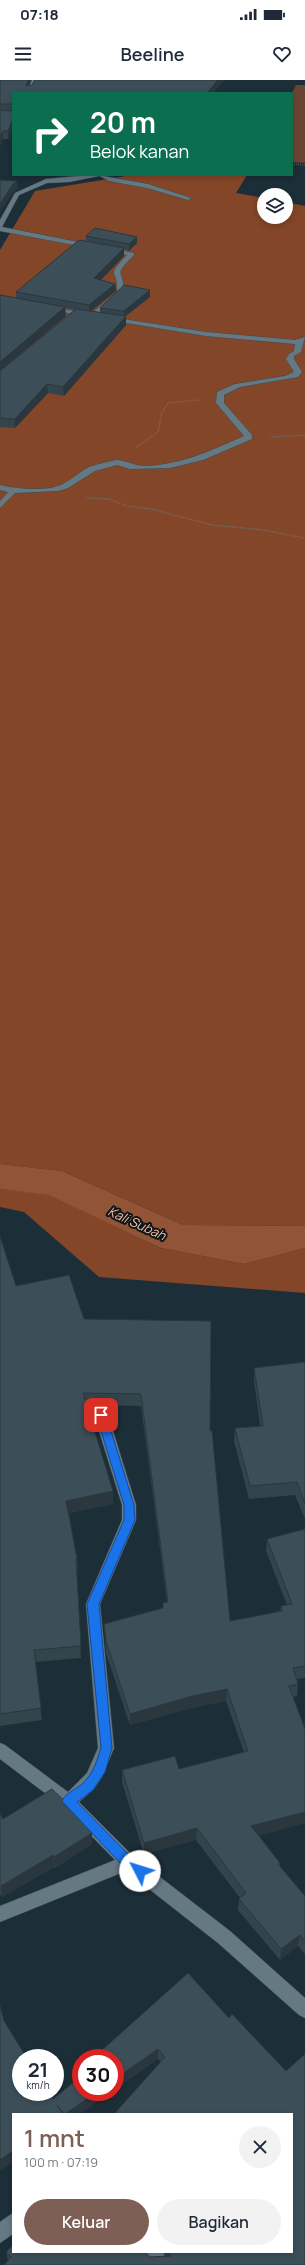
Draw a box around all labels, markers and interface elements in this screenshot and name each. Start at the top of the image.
text: 07:18 [20,4,59,25]
text: Beeline [121,42,184,66]
icon: menu [12,43,34,65]
icon: heart [271,43,293,65]
text: 20 m [90,103,156,141]
icon: right [24,108,76,160]
text: Belok kanan [90,139,189,163]
map controls [257,188,293,224]
button: layers [257,188,293,224]
water label: Kali Subah [105,1202,170,1245]
pin [84,1398,118,1432]
icon: arrive [90,1404,112,1426]
position arrow [119,1850,161,1892]
speed limit sign: 30 [72,2049,124,2101]
text: 21 [28,2056,48,2083]
text: km/h [26,2078,50,2092]
text: 1 mnt [24,2121,85,2154]
button: close [239,2126,281,2168]
text: 100 m · 07:19 [24,2153,98,2171]
button: Keluar [24,2199,149,2245]
button: Bagikan [157,2199,281,2245]

